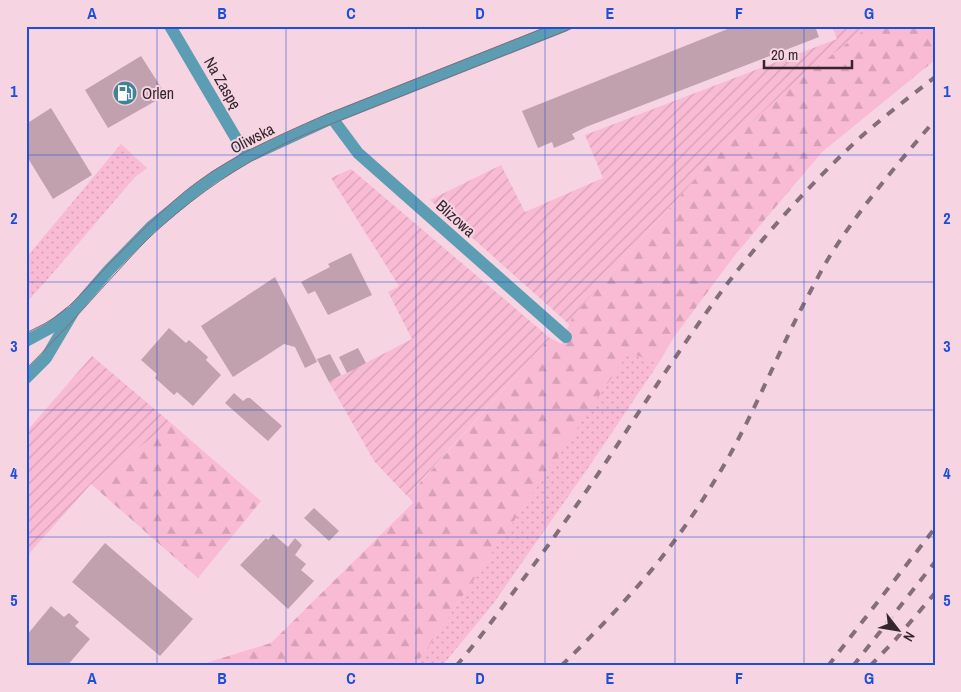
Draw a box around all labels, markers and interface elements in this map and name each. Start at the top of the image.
text: A [87,2,97,24]
text: B [217,2,227,24]
text: C [346,2,356,24]
text: D [475,2,485,24]
text: E [606,2,615,24]
text: F [735,2,743,24]
text: G [864,2,874,24]
scale bar [764,38,851,70]
text: 20 m [771,44,798,65]
street label: Na Zaspę [199,53,247,113]
text: 1 [10,80,18,102]
fuel station icon: Orlen [112,80,138,106]
text: 1 [943,80,951,102]
place label: Orlen [142,82,174,104]
street label: Oliwska [226,117,278,158]
street label: Blizowa [432,194,481,242]
text: 2 [10,207,18,229]
text: 2 [943,207,951,229]
text: 3 [10,335,18,357]
text: 3 [943,335,951,357]
text: 4 [10,462,18,484]
text: 4 [943,462,951,484]
text: 5 [10,589,18,611]
text: 5 [943,589,951,611]
north arrow [874,604,924,654]
text: N [899,629,919,645]
text: A [87,667,97,689]
text: B [217,667,227,689]
text: C [346,667,356,689]
text: D [475,667,485,689]
text: E [606,667,615,689]
text: F [735,667,743,689]
text: G [864,667,874,689]

